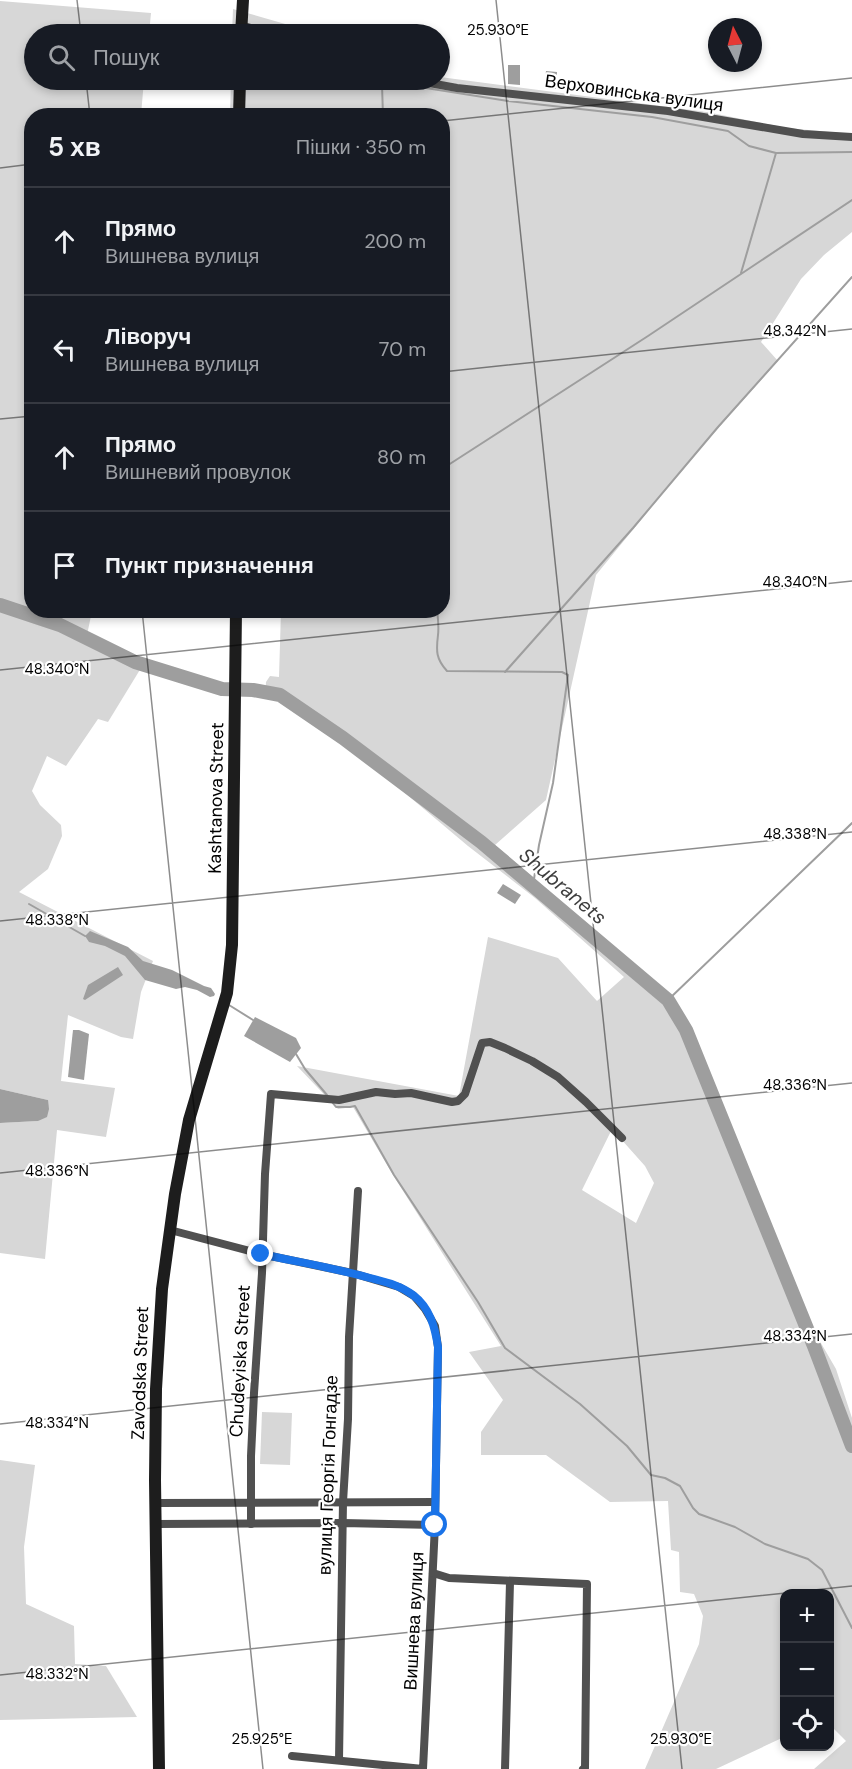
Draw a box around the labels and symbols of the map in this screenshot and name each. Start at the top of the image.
north arrow [708,18,762,72]
text: 25.930°E [467,20,529,40]
street label: Верховинська вулиця [543,69,725,117]
text: 48.342°N [763,321,827,341]
text: 48.340°N [763,572,827,592]
text: 48.340°N [25,659,89,679]
street label: Kashtanova Street [203,722,229,874]
text: 48.338°N [763,824,827,844]
water label: Shubranets [514,842,612,930]
text: 48.338°N [25,910,89,930]
text: 48.336°N [763,1075,827,1095]
text: 48.336°N [25,1161,89,1181]
route end [247,1240,273,1266]
street label: Chudeyiska Street [224,1284,256,1438]
street label: Zavodska Street [126,1306,154,1440]
text: 48.334°N [763,1326,827,1346]
street label: вулиця Георгія Гонгадзе [313,1375,343,1575]
text: 48.334°N [25,1413,89,1433]
route start [421,1511,447,1537]
street label: Вишнева вулиця [398,1551,430,1691]
text: 48.332°N [25,1664,89,1684]
text: 25.925°E [232,1729,292,1749]
text: 25.930°E [650,1729,712,1749]

